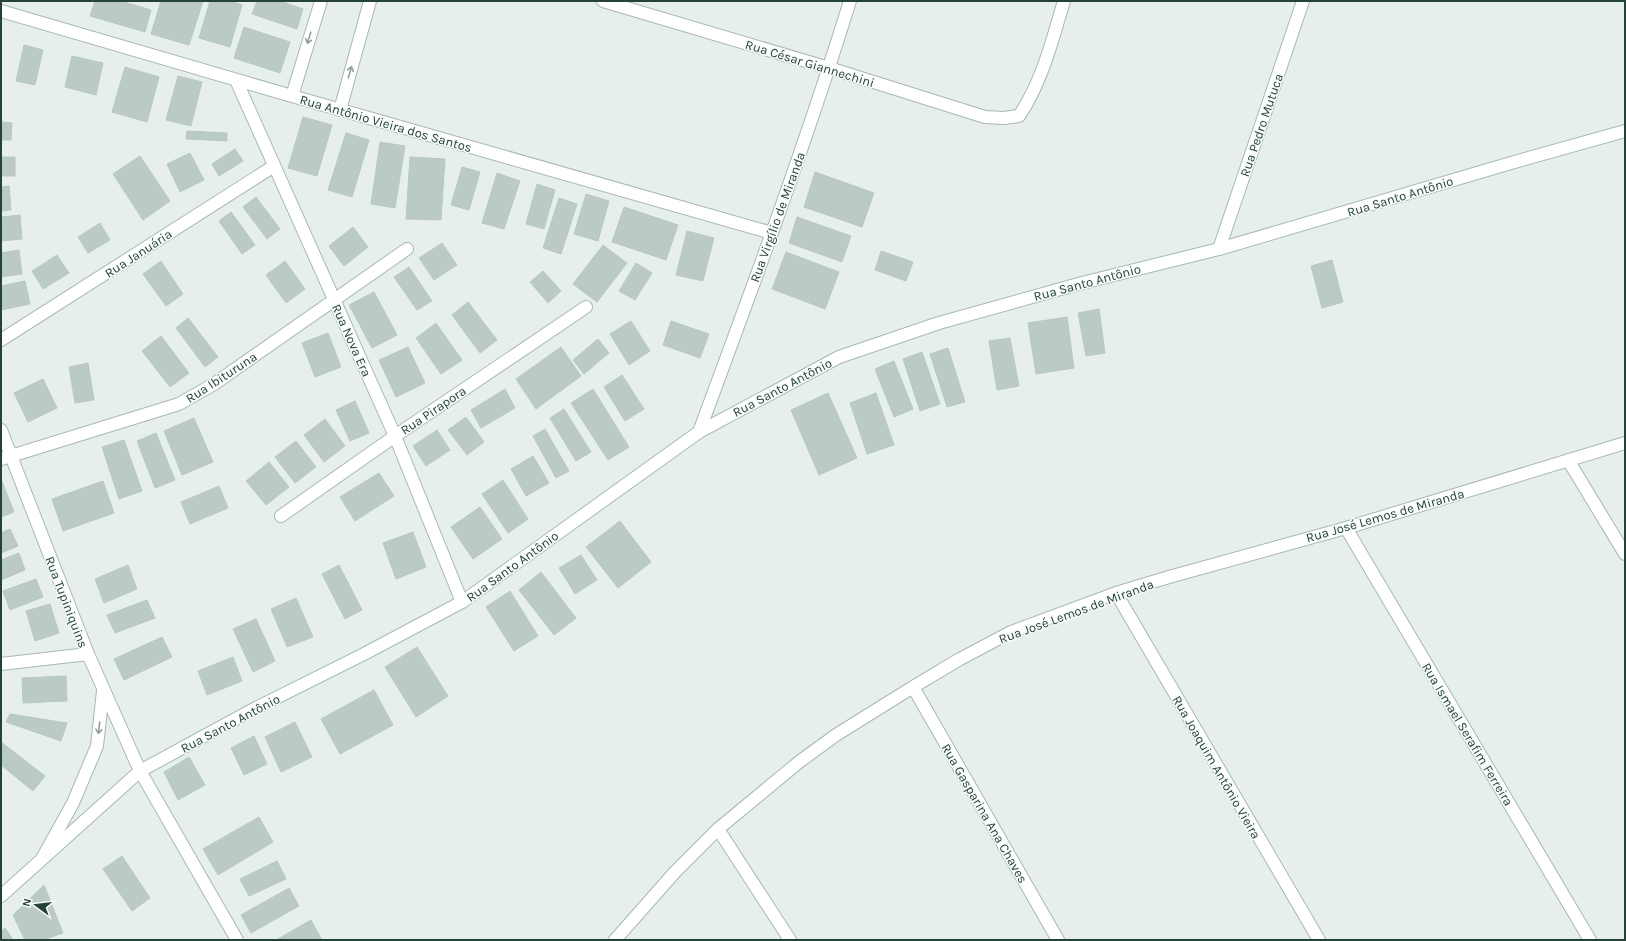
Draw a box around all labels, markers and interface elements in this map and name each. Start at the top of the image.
one-way arrow [305,32,312,45]
street label: Rua César Giannechini [743,37,876,90]
one-way arrow [347,66,355,79]
street label: Rua Pedro Mutuca [1237,72,1286,179]
street label: Rua Antônio Vieira dos Santos [298,92,474,155]
street label: Rua Virgílio de Miranda [747,150,808,284]
street label: Rua Santo Antônio [1345,173,1455,220]
street label: Rua Januária [102,226,175,281]
street label: Rua Santo Antônio [1032,261,1142,304]
street label: Rua Nova Era [329,302,374,379]
street label: Rua Ibituruna [183,349,260,406]
street label: Rua Santo Antônio [730,355,834,420]
street label: Rua Pirapora [398,383,469,438]
street label: Rua José Lemos de Miranda [1304,486,1466,545]
street label: Rua Santo Antônio [463,528,561,605]
street label: Rua Tupiniquins [41,554,91,651]
street label: Rua José Lemos de Miranda [997,576,1156,647]
street label: Rua Ismael Serafim Ferreira [1419,660,1516,808]
street label: Rua Santo Antônio [178,691,282,756]
street label: Rua Joaquim Antônio Vieira [1168,693,1264,842]
one-way arrow [95,721,103,734]
street label: Rua Gasparina Ana Chaves [938,741,1031,886]
north arrow [16,885,56,925]
text: N [20,897,34,908]

